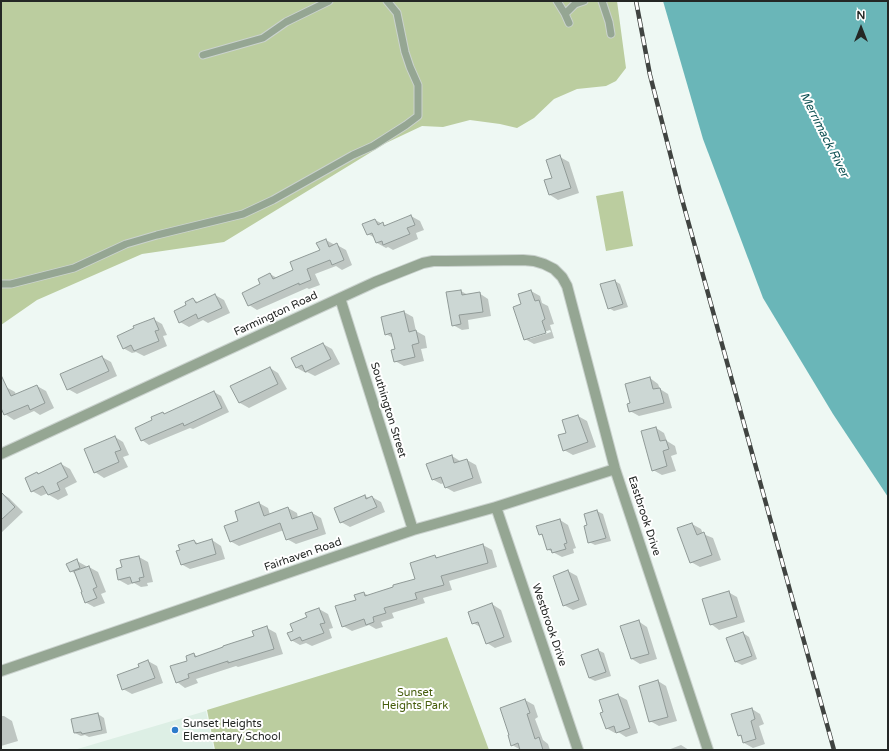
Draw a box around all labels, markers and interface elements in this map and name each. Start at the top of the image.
north arrow [841,8,881,48]
text: N [857,9,865,22]
water label: Merrimack River [796,90,852,180]
street label: Farmington Road [232,289,320,339]
street label: Southington Street [367,361,409,459]
street label: Eastbrook Drive [625,475,663,557]
street label: Fairhaven Road [263,536,343,574]
street label: Westbrook Drive [529,582,569,668]
park label: Sunset Heights Park [382,686,448,712]
place label: Sunset Heights Elementary School [183,717,281,743]
marker: Sunset Heights Elementary School [170,725,180,735]

